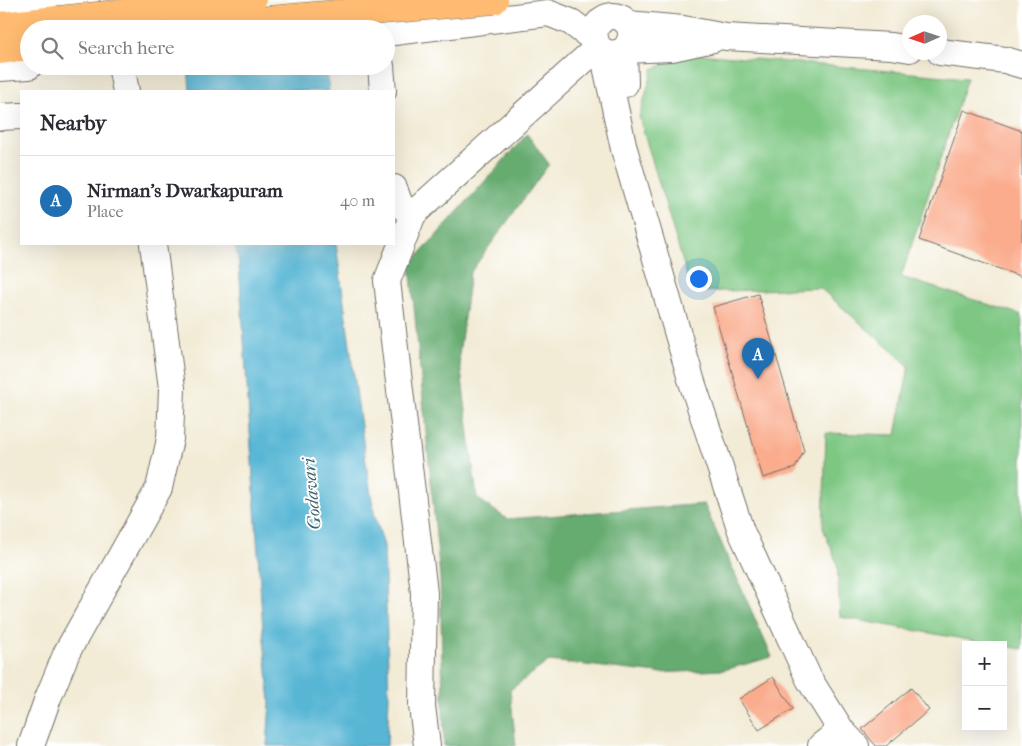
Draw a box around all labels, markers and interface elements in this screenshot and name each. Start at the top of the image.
north arrow [902,15,947,60]
search box [20,20,395,75]
icon: search [38,34,66,62]
text: Search here [78,37,174,59]
text: Nearby [40,111,106,135]
text: Nirman's Dwarkapuram [87,180,283,202]
text: A [51,191,61,210]
text: 40 m [340,191,375,210]
text: Place [87,202,123,221]
your location [686,266,712,292]
pin: A [742,338,774,379]
water label: Godavari [298,455,326,531]
map controls [962,641,1007,731]
button: + [962,641,1007,686]
button: − [962,686,1007,731]

